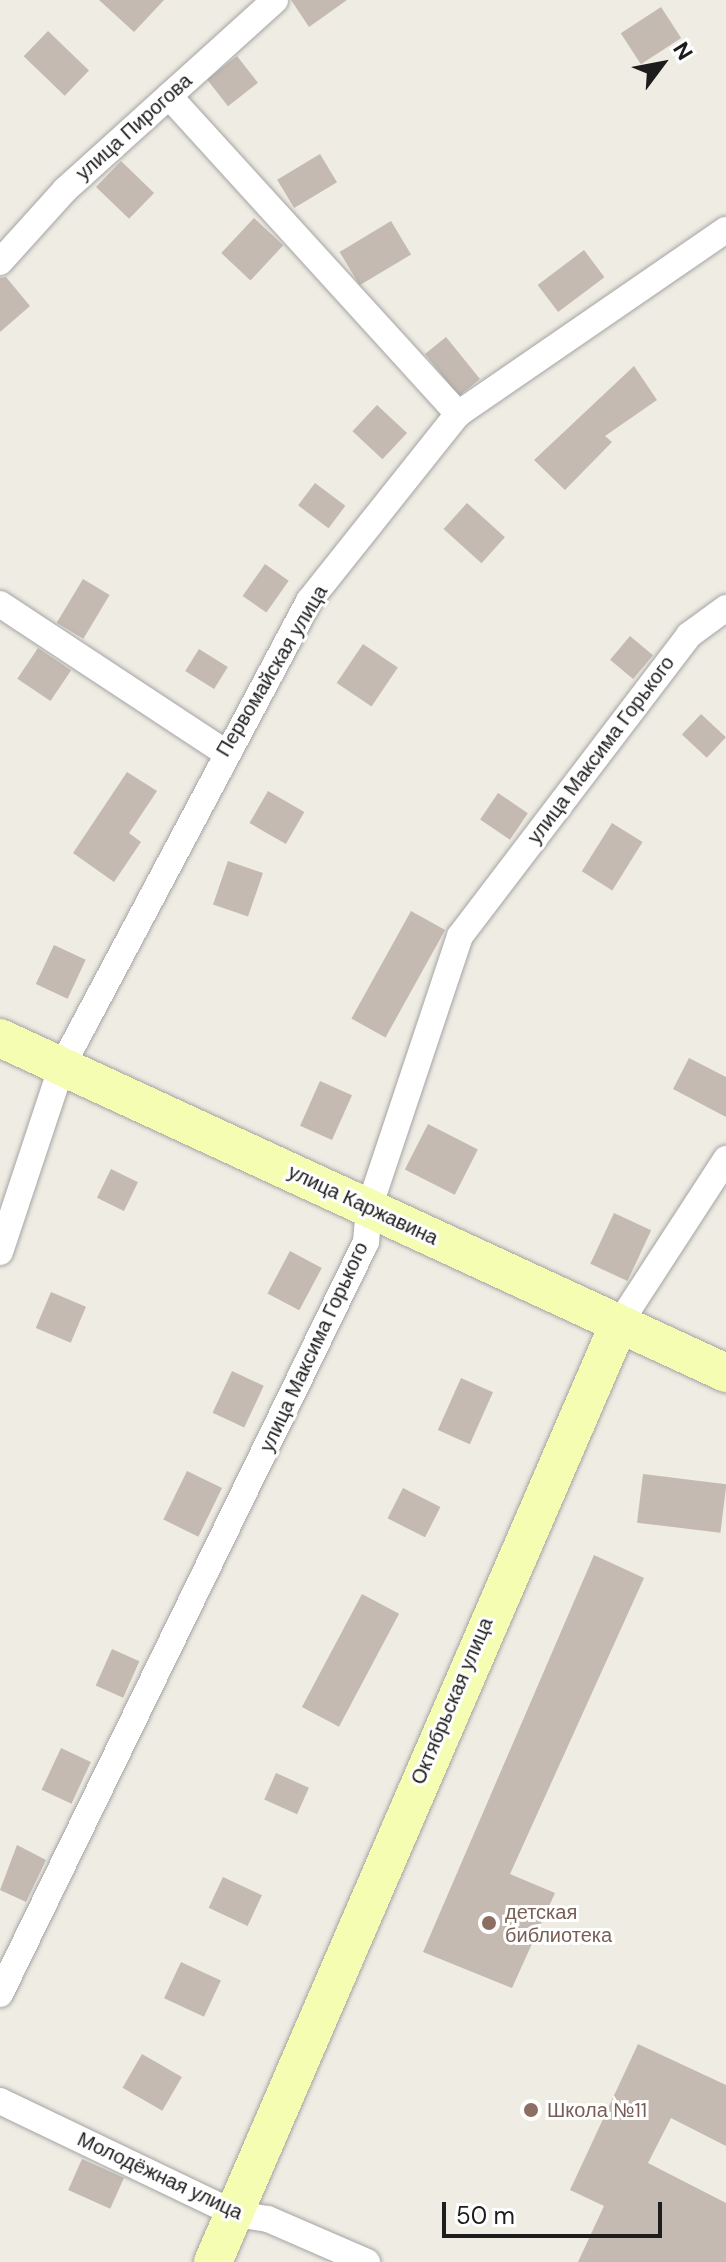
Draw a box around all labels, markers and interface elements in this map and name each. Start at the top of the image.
north arrow [622,24,702,104]
text: N [666,37,699,65]
street label: улица Пирогова [71,69,197,185]
street label: Первомайская улица [211,581,333,761]
street label: улица Максима Горького [523,651,679,849]
street label: улица Каржавина [284,1160,442,1250]
street label: улица Максима Горького [255,1238,373,1456]
street label: Октябрьская улица [406,1614,498,1788]
place label: детская библиотека [505,1900,612,1947]
marker: детская библиотека [480,1914,498,1932]
place label: Школа №11 [547,2098,647,2122]
marker: Школа №11 [522,2101,540,2119]
street label: Молодёжная улица [74,2127,246,2225]
scale bar [446,2186,666,2236]
text: 50 m [456,2200,515,2231]

